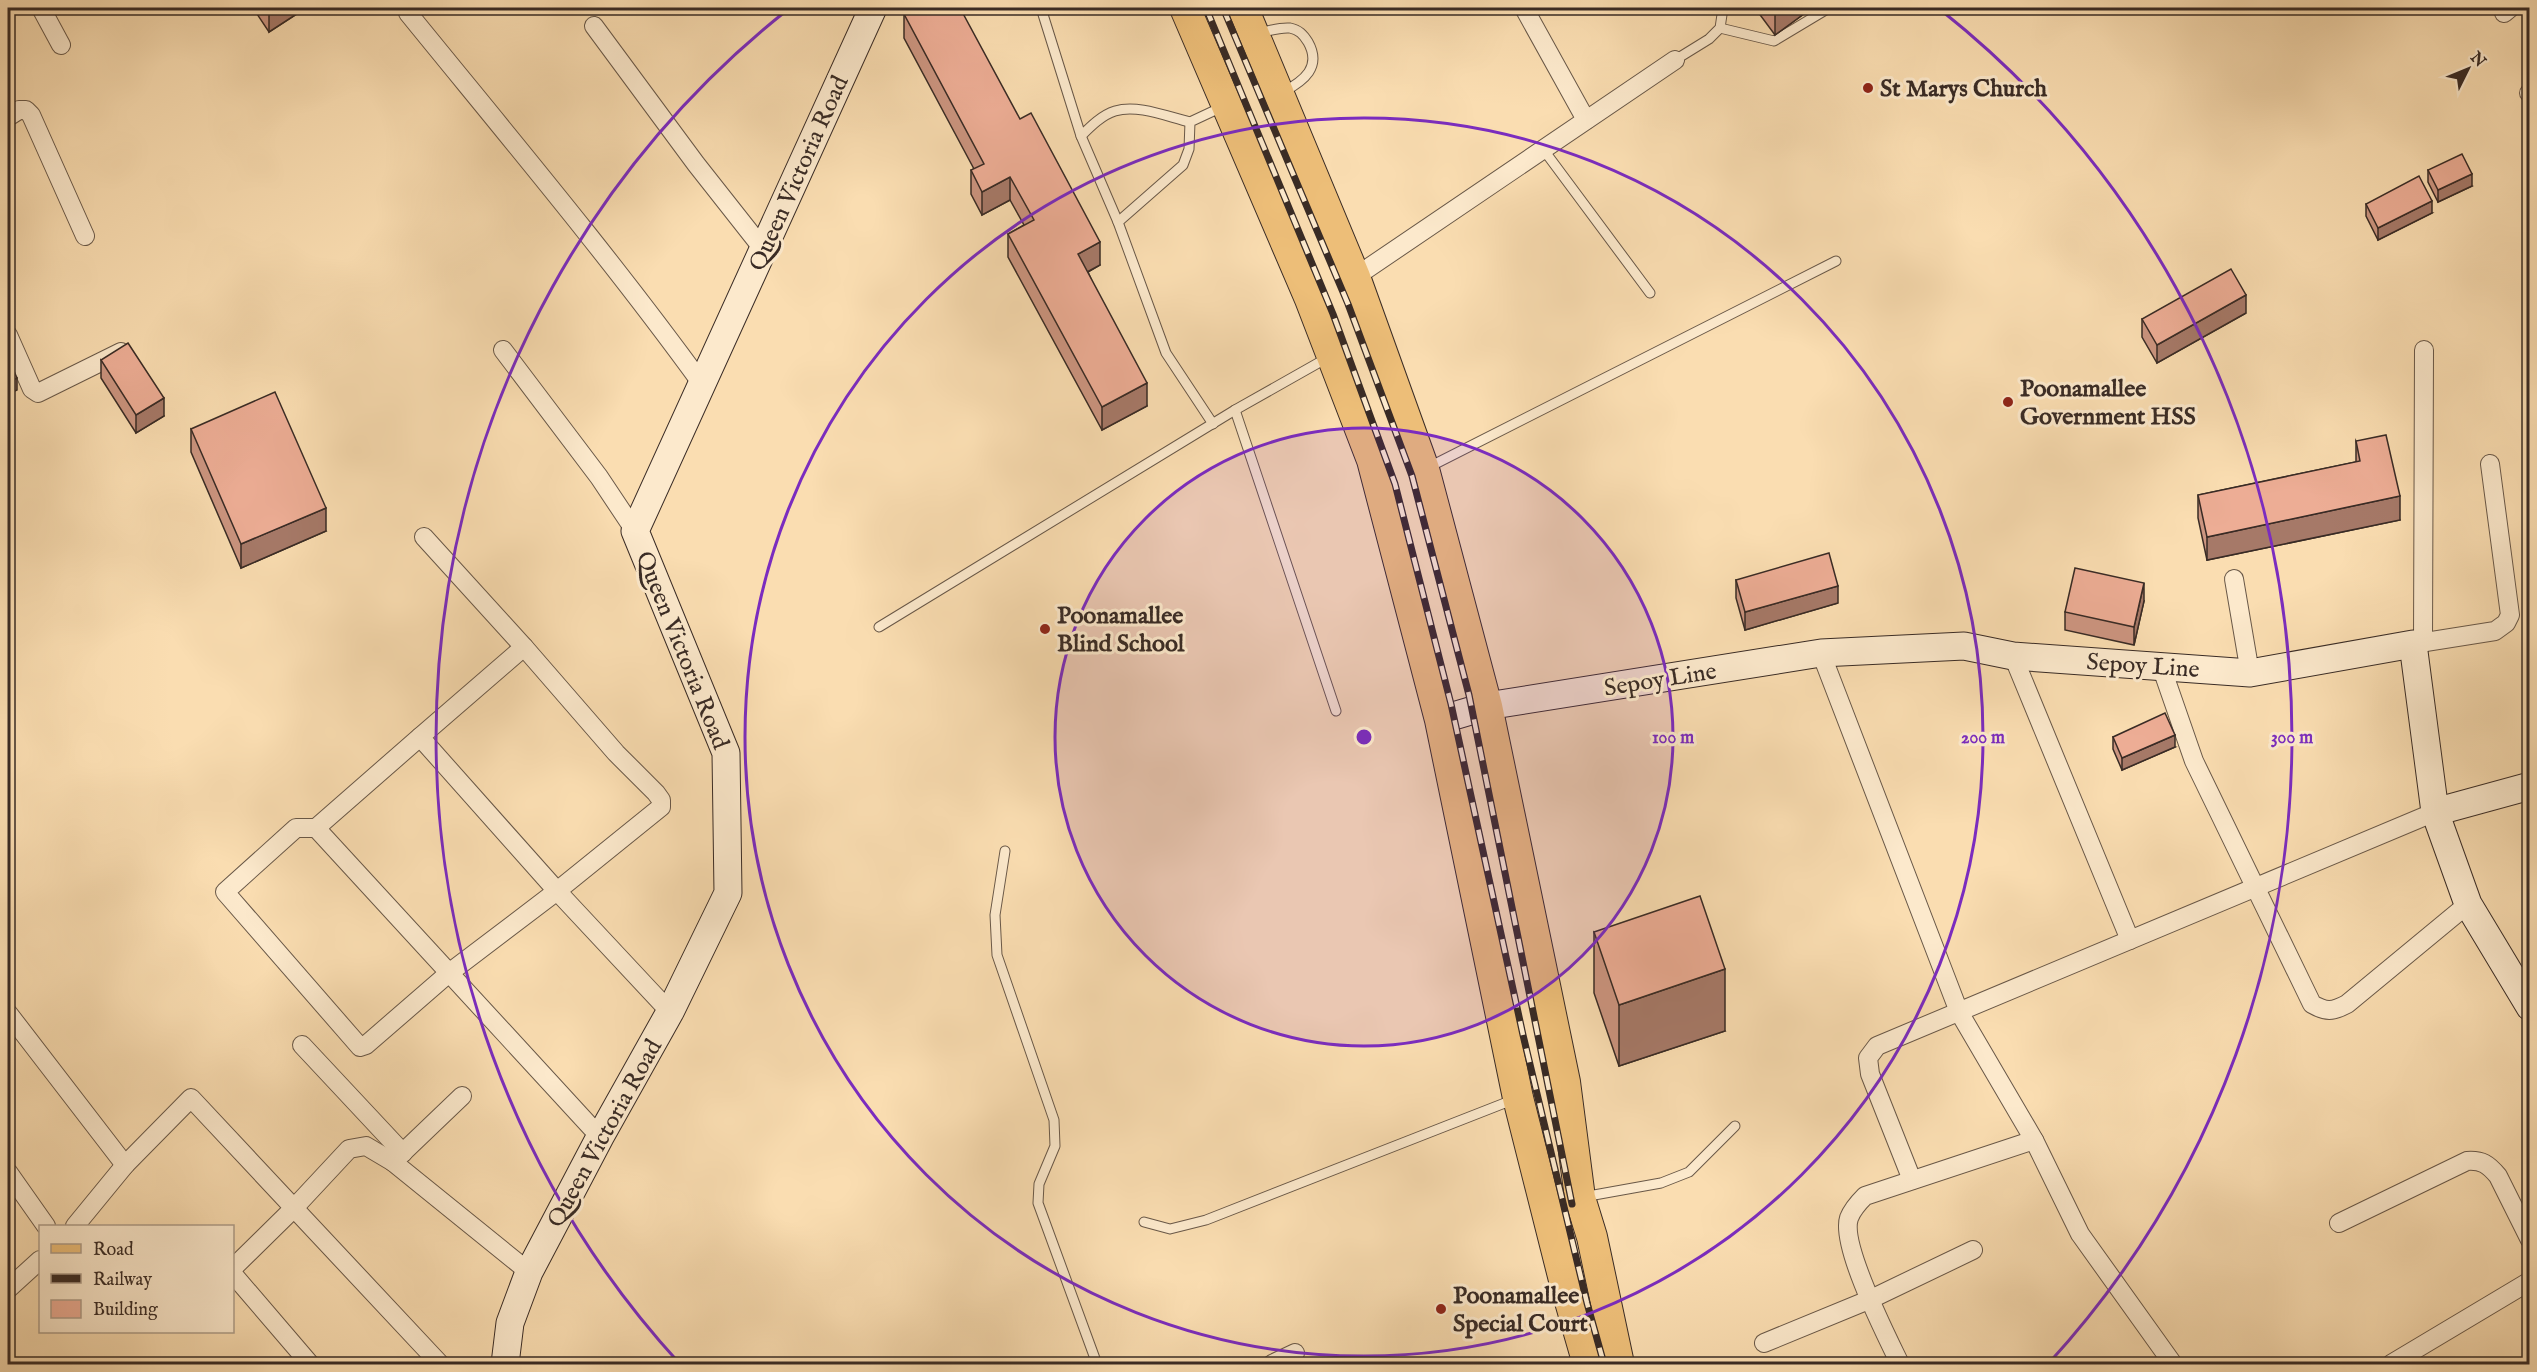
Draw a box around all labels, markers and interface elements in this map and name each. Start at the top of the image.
north arrow [2438,39,2498,99]
text: N [2465,48,2490,72]
street label: Queen Victoria Road [742,71,856,276]
place label: St Marys Church [1880,74,2047,105]
marker: St Marys Church [1861,81,1875,95]
place label: Poonamallee Government HSS [2020,374,2196,433]
marker: Poonamallee Government HSS [2001,395,2015,409]
street label: Queen Victoria Road [628,547,736,754]
place label: Poonamallee Blind School [1057,601,1185,660]
marker: Poonamallee Blind School [1038,622,1052,636]
street label: Sepoy Line [2085,647,2201,686]
street label: Sepoy Line [1602,656,1719,705]
centre of rings [1354,727,1374,747]
text: 100 m [1652,727,1694,750]
text: 200 m [1961,727,2005,750]
text: 300 m [2271,727,2313,750]
street label: Queen Victoria Road [541,1034,670,1233]
legend [39,1225,234,1333]
text: Road [93,1239,134,1262]
text: Railway [93,1269,152,1292]
place label: Poonamallee Special Court [1453,1281,1588,1340]
text: Building [93,1299,158,1322]
marker: Poonamallee Special Court [1434,1302,1448,1316]

